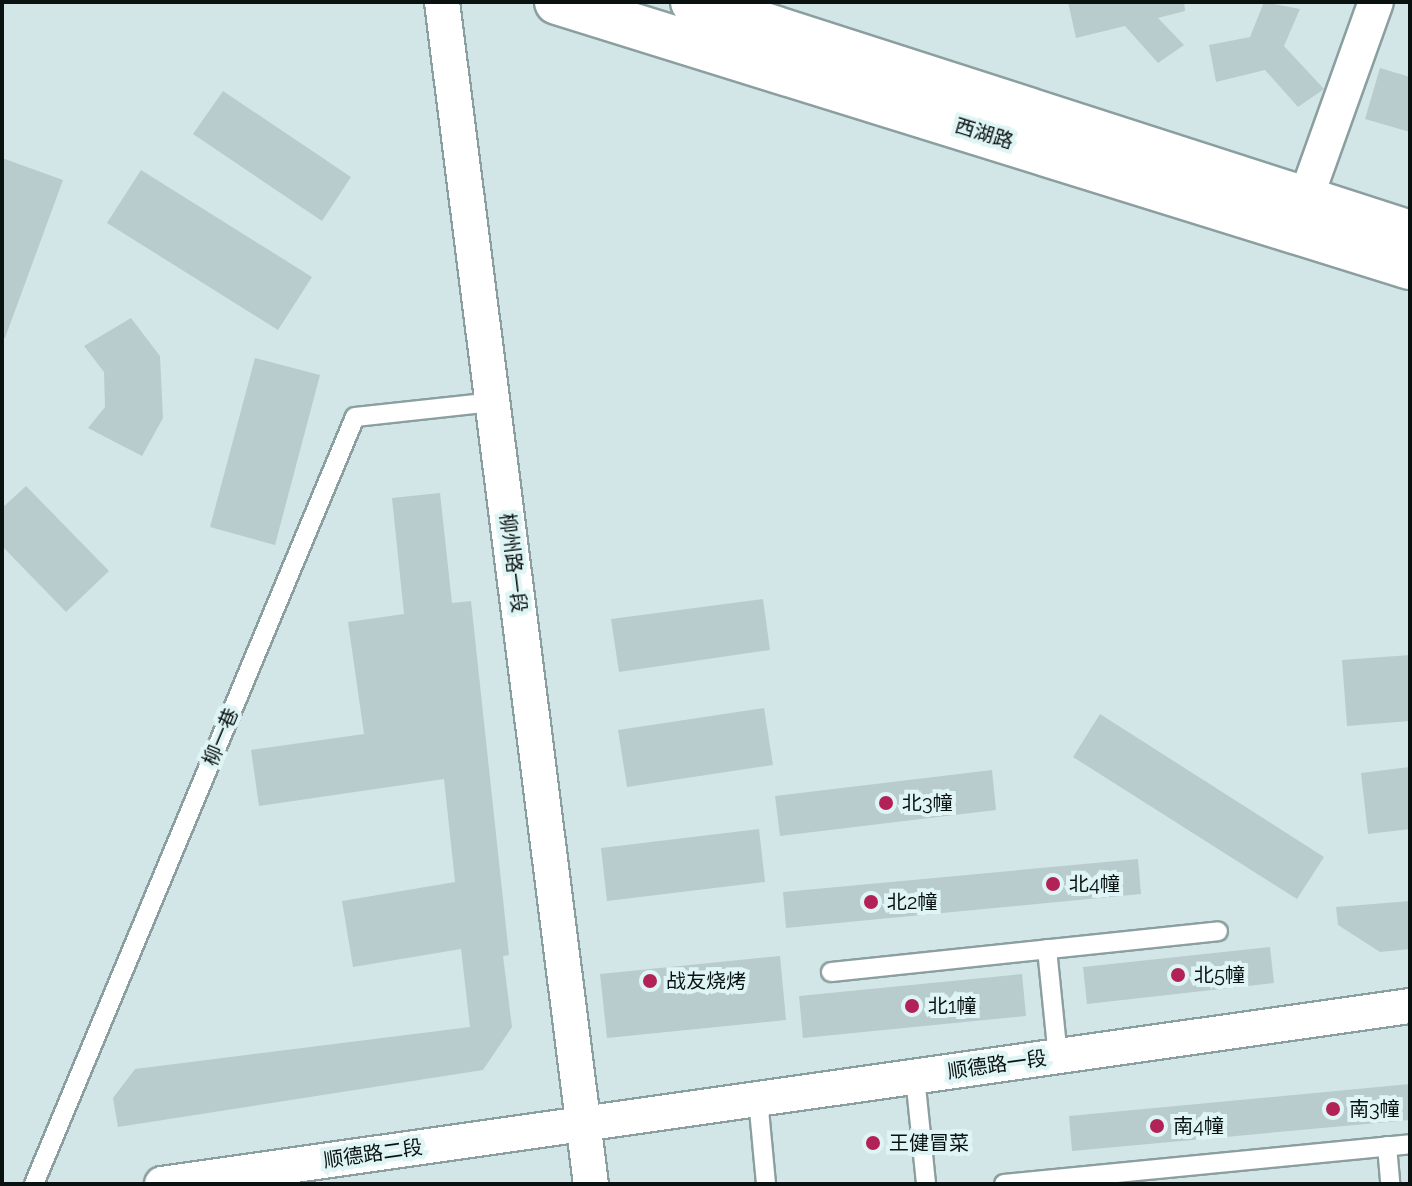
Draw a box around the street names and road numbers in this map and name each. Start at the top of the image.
street label: 西湖路 [952,114,1016,154]
street label: 柳州路一段 [495,512,531,614]
street label: 柳一巷 [198,705,244,769]
street label: 顺德路一段 [946,1046,1048,1084]
street label: 顺德路二段 [322,1135,424,1173]

